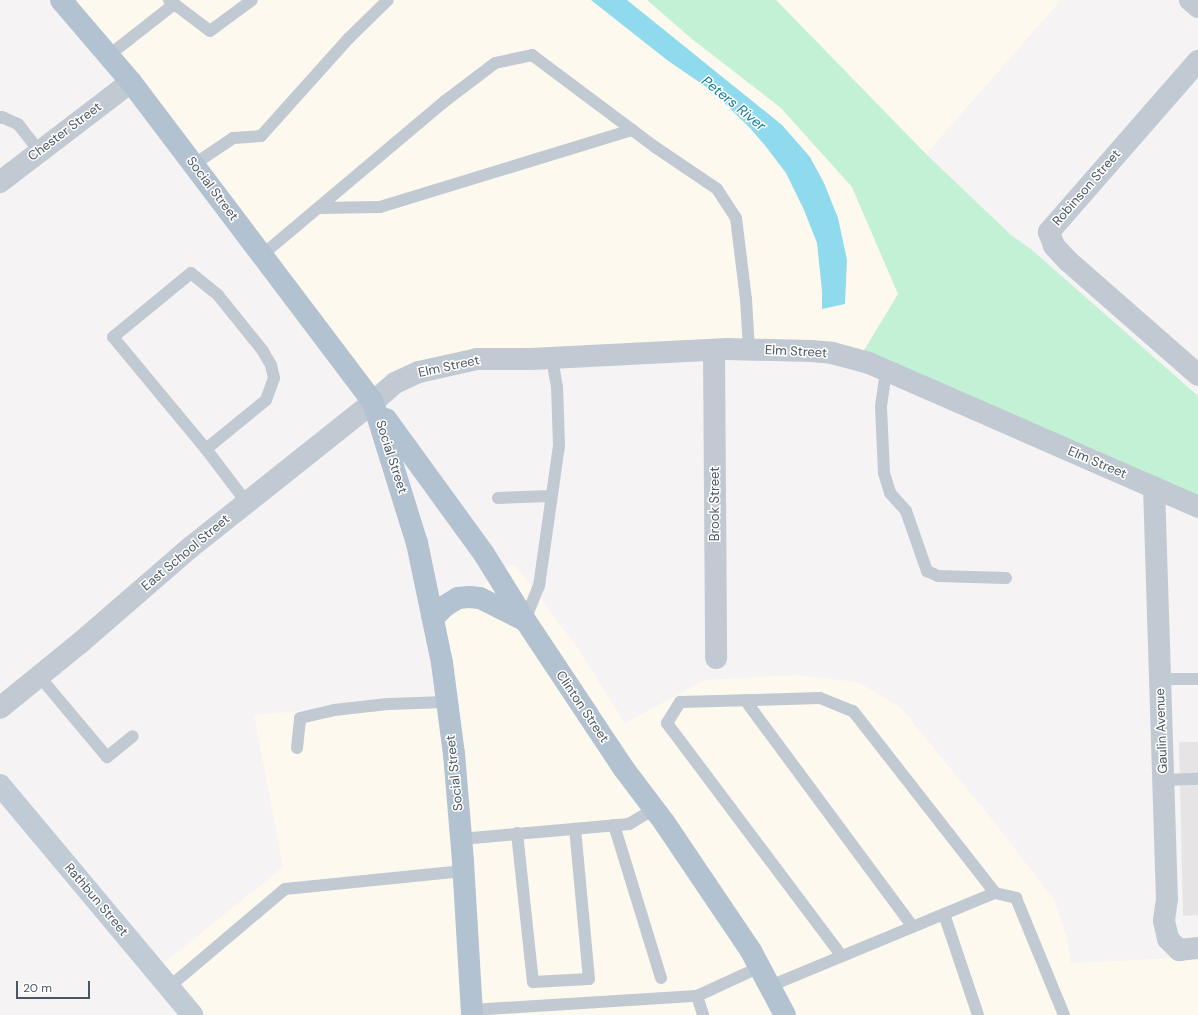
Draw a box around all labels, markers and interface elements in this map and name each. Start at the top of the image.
water label: Peters River [699,72,769,134]
street label: Chester Street [25,99,105,165]
street label: Robinson Street [1050,147,1124,229]
street label: Social Street [183,154,241,224]
street label: Elm Street [765,343,827,361]
street label: Elm Street [417,353,481,381]
street label: Social Street [372,418,410,496]
street label: Elm Street [1065,444,1129,482]
street label: Brook Street [707,467,723,541]
street label: East School Street [139,512,233,594]
street label: Clinton Street [552,668,612,746]
street label: Gaulin Avenue [1153,688,1171,774]
street label: Social Street [443,734,467,812]
street label: Rathbun Street [61,860,131,940]
scale bar [18,973,92,999]
text: 20 m [23,980,52,996]

